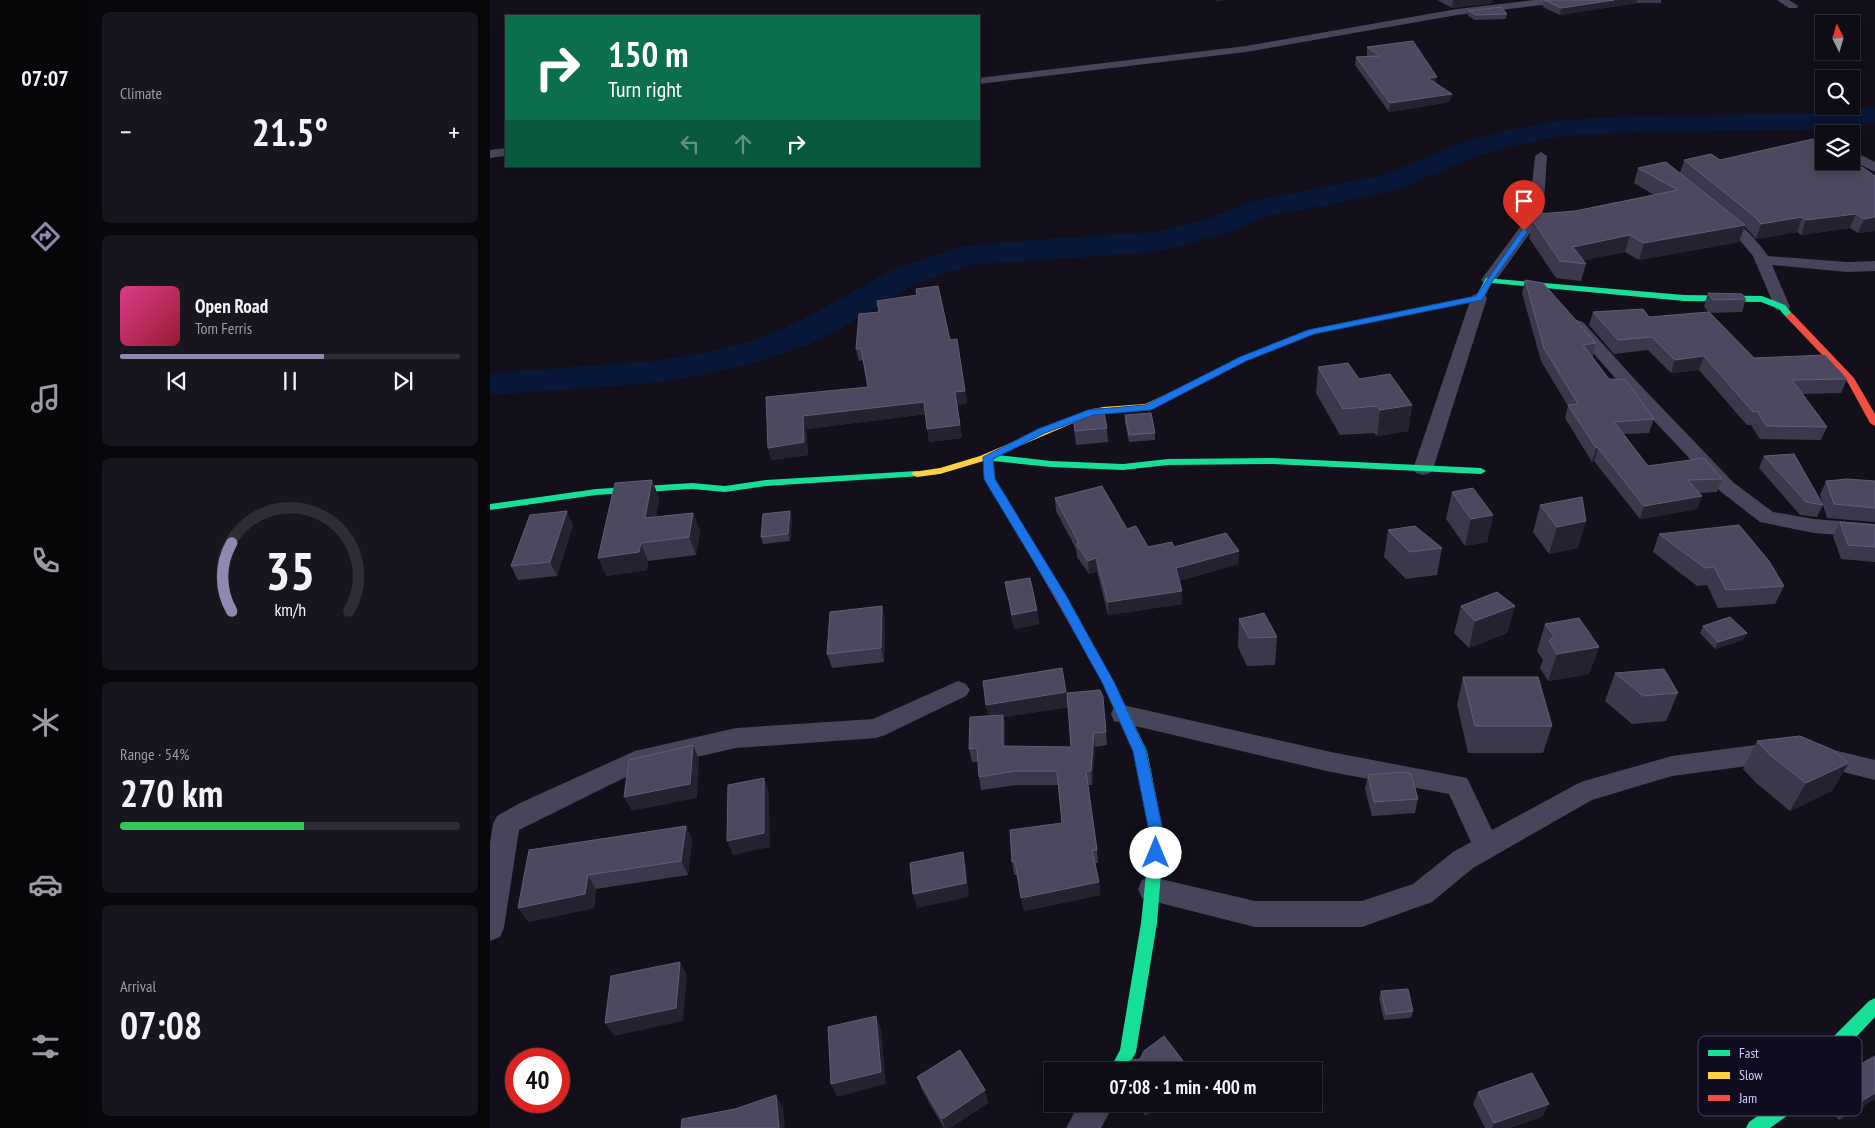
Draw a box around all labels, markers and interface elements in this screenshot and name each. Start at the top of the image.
north arrow [1815,15,1860,60]
map controls [1815,15,1860,170]
text: 150 m [608,31,689,77]
icon: right [525,35,590,100]
text: 07:07 [21,64,69,92]
button: search [1815,70,1860,115]
text: Turn right [608,75,682,103]
text: Climate [120,83,162,103]
text: 21.5° [252,107,328,156]
text: − [120,113,132,150]
text: + [448,113,460,150]
button: layers [1815,125,1860,170]
icon: left [676,130,704,158]
icon: ahead [729,130,757,158]
icon: right [782,130,810,158]
pin [1503,180,1545,231]
icon: arrive [1510,187,1538,215]
icon: directions [28,219,63,254]
text: Open Road [195,294,268,318]
text: Tom Ferris [195,318,252,338]
icon: previous [163,367,191,395]
icon: pause [276,367,304,395]
icon: next [389,367,417,395]
icon: music [28,381,63,416]
text: 35 [265,537,315,604]
icon: phone [28,543,63,578]
text: km/h [274,598,306,621]
icon: climate [28,705,63,740]
text: Range · 54% [120,744,189,764]
text: 270 km [120,768,223,817]
position arrow [1129,826,1181,878]
icon: car [28,867,63,902]
text: Arrival [120,976,156,996]
text: 07:08 [120,1000,202,1049]
icon: filters [28,1029,63,1064]
legend [1698,1036,1862,1116]
text: Fast [1739,1044,1759,1062]
speed limit sign: 40 [505,1048,570,1113]
text: Slow [1739,1066,1763,1084]
text: 07:08 · 1 min · 400 m [1110,1075,1256,1099]
text: Jam [1738,1089,1757,1107]

